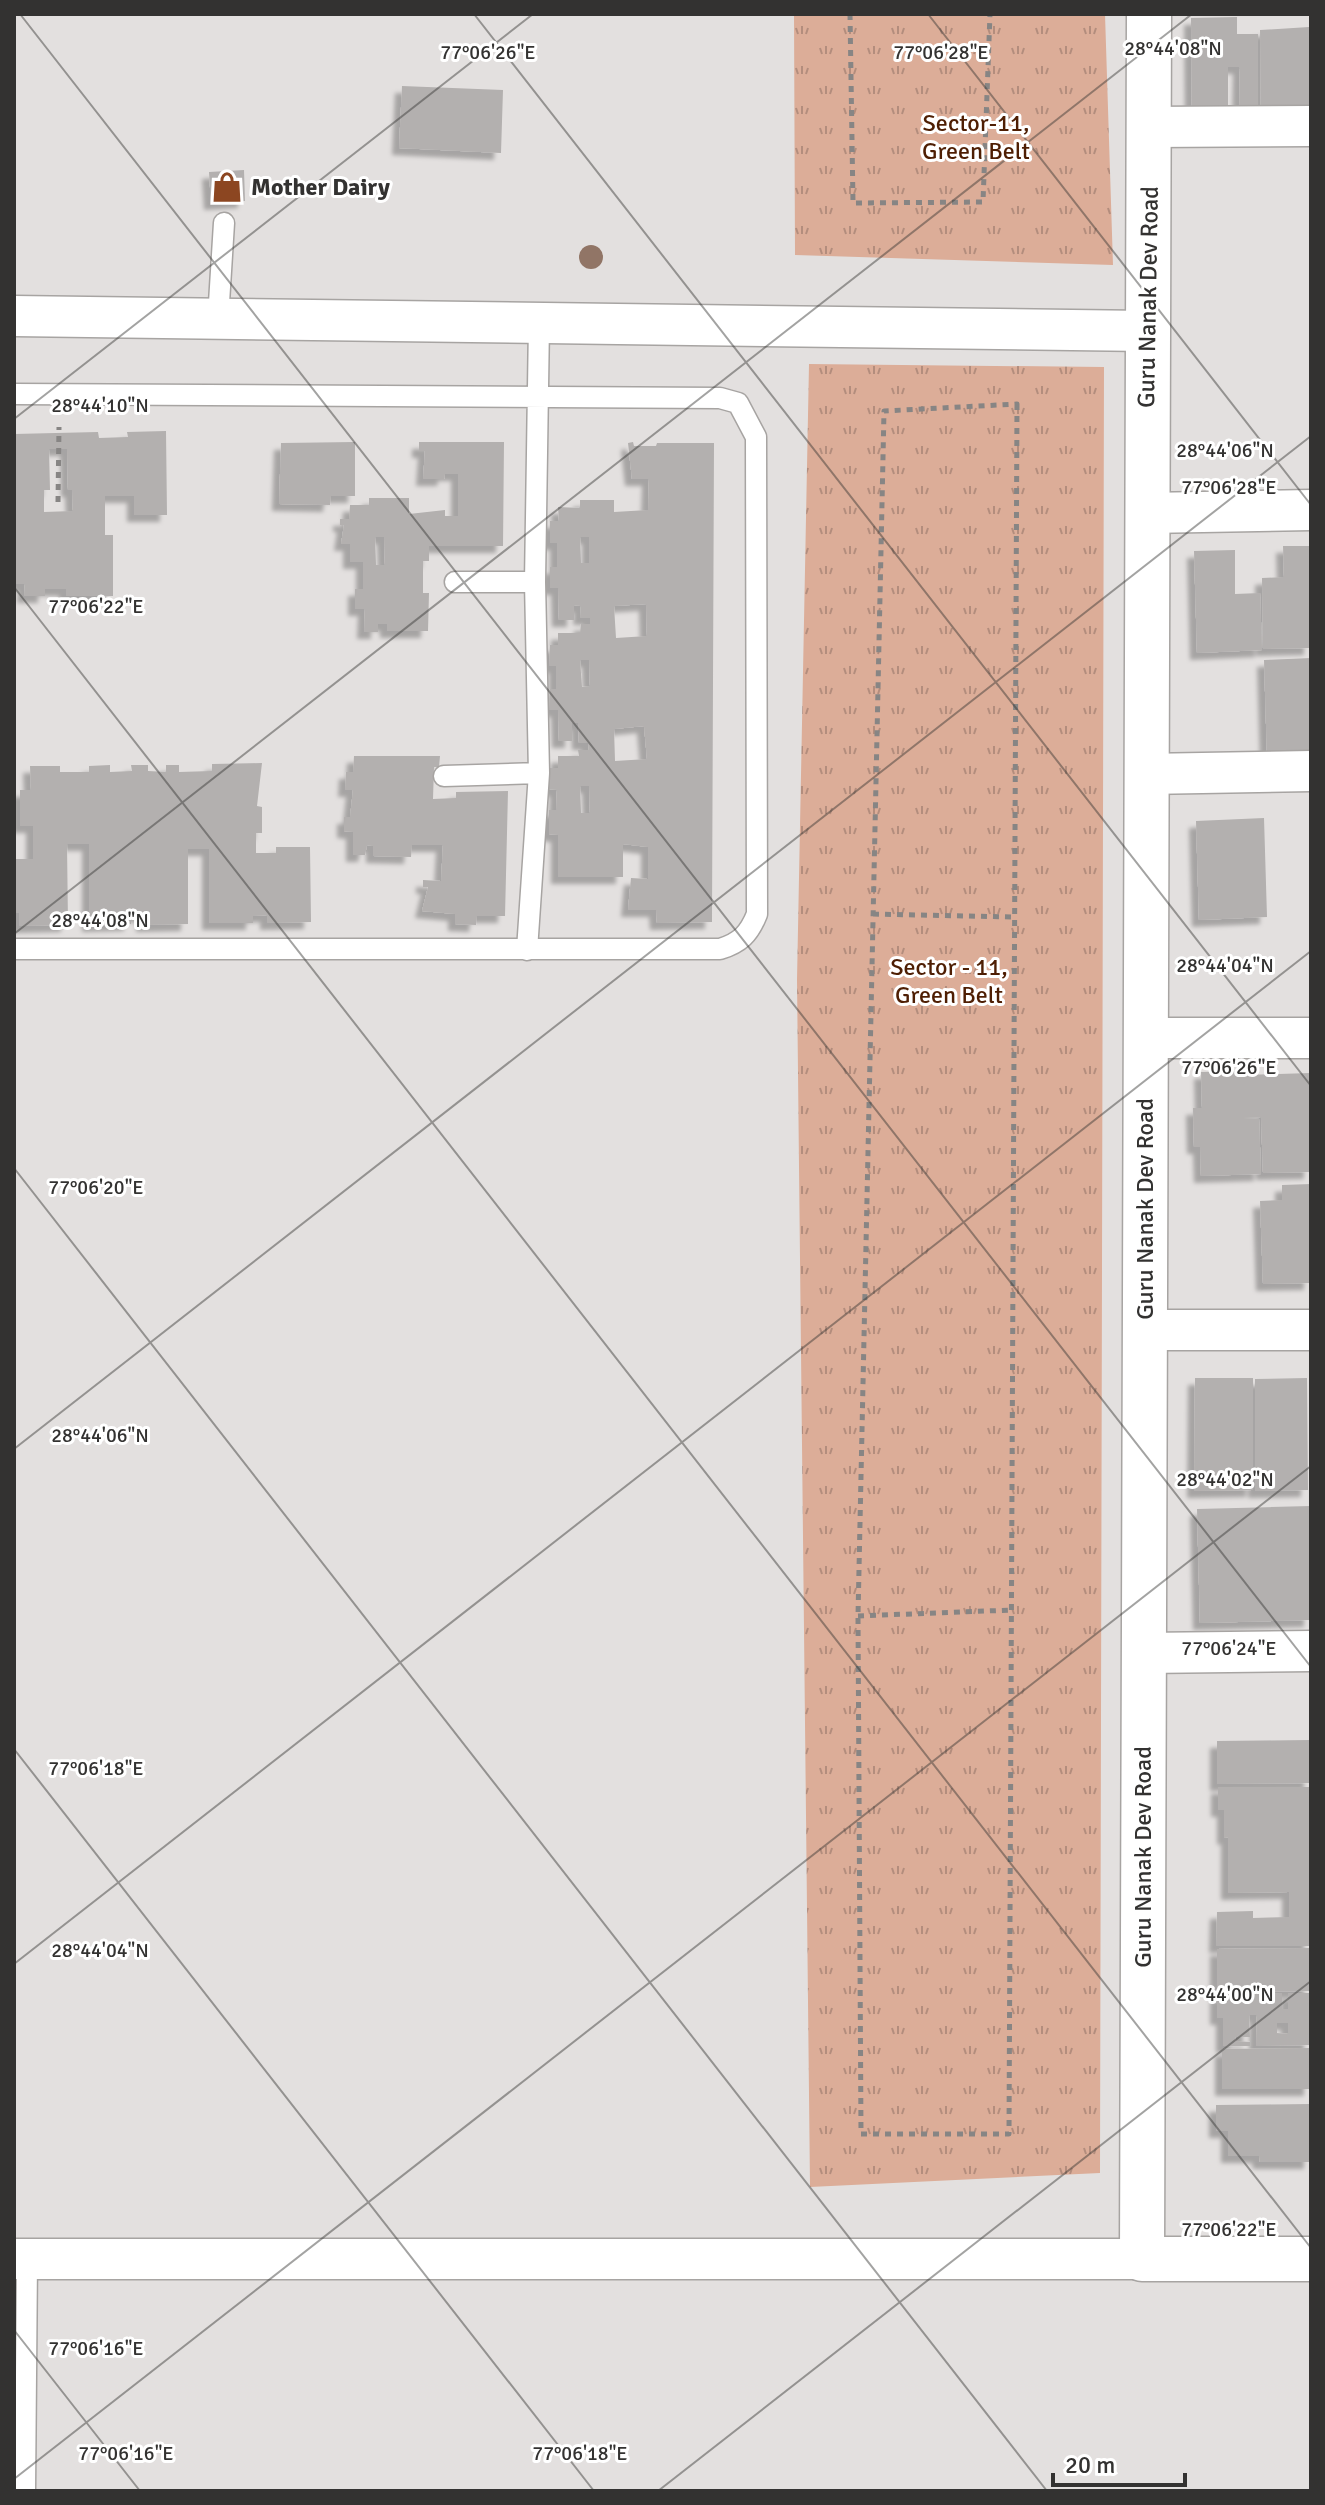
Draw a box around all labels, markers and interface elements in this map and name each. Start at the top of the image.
text: 28°44'08"N [1124,36,1222,61]
text: 77°06'26"E [440,40,536,65]
text: 77°06'28"E [893,40,989,65]
park label: Sector-11, Green Belt [922,108,1030,166]
shop icon: Mother Dairy [210,170,244,204]
place label: Mother Dairy [251,172,390,202]
street label: Guru Nanak Dev Road [1131,186,1165,408]
text: 28°44'10"N [51,393,149,418]
text: 28°44'06"N [1176,438,1274,463]
text: 77°06'28"E [1181,475,1277,500]
text: 77°06'22"E [48,594,144,619]
text: 28°44'08"N [51,908,149,933]
park label: Sector - 11, Green Belt [890,952,1008,1010]
text: 28°44'04"N [1176,953,1274,978]
text: 77°06'26"E [1181,1055,1277,1080]
street label: Guru Nanak Dev Road [1130,1098,1160,1320]
text: 77°06'20"E [48,1175,144,1200]
text: 28°44'06"N [51,1423,149,1448]
text: 28°44'02"N [1176,1467,1274,1492]
text: 77°06'24"E [1181,1636,1277,1661]
street label: Guru Nanak Dev Road [1128,1746,1158,1968]
text: 77°06'18"E [48,1756,144,1781]
text: 28°44'04"N [51,1938,149,1963]
text: 28°44'00"N [1176,1982,1274,2007]
text: 77°06'22"E [1181,2217,1277,2242]
text: 77°06'16"E [48,2336,144,2361]
scale bar [1053,2437,1185,2487]
text: 77°06'16"E [78,2441,174,2466]
text: 77°06'18"E [532,2441,628,2466]
text: 20 m [1065,2450,1115,2480]

